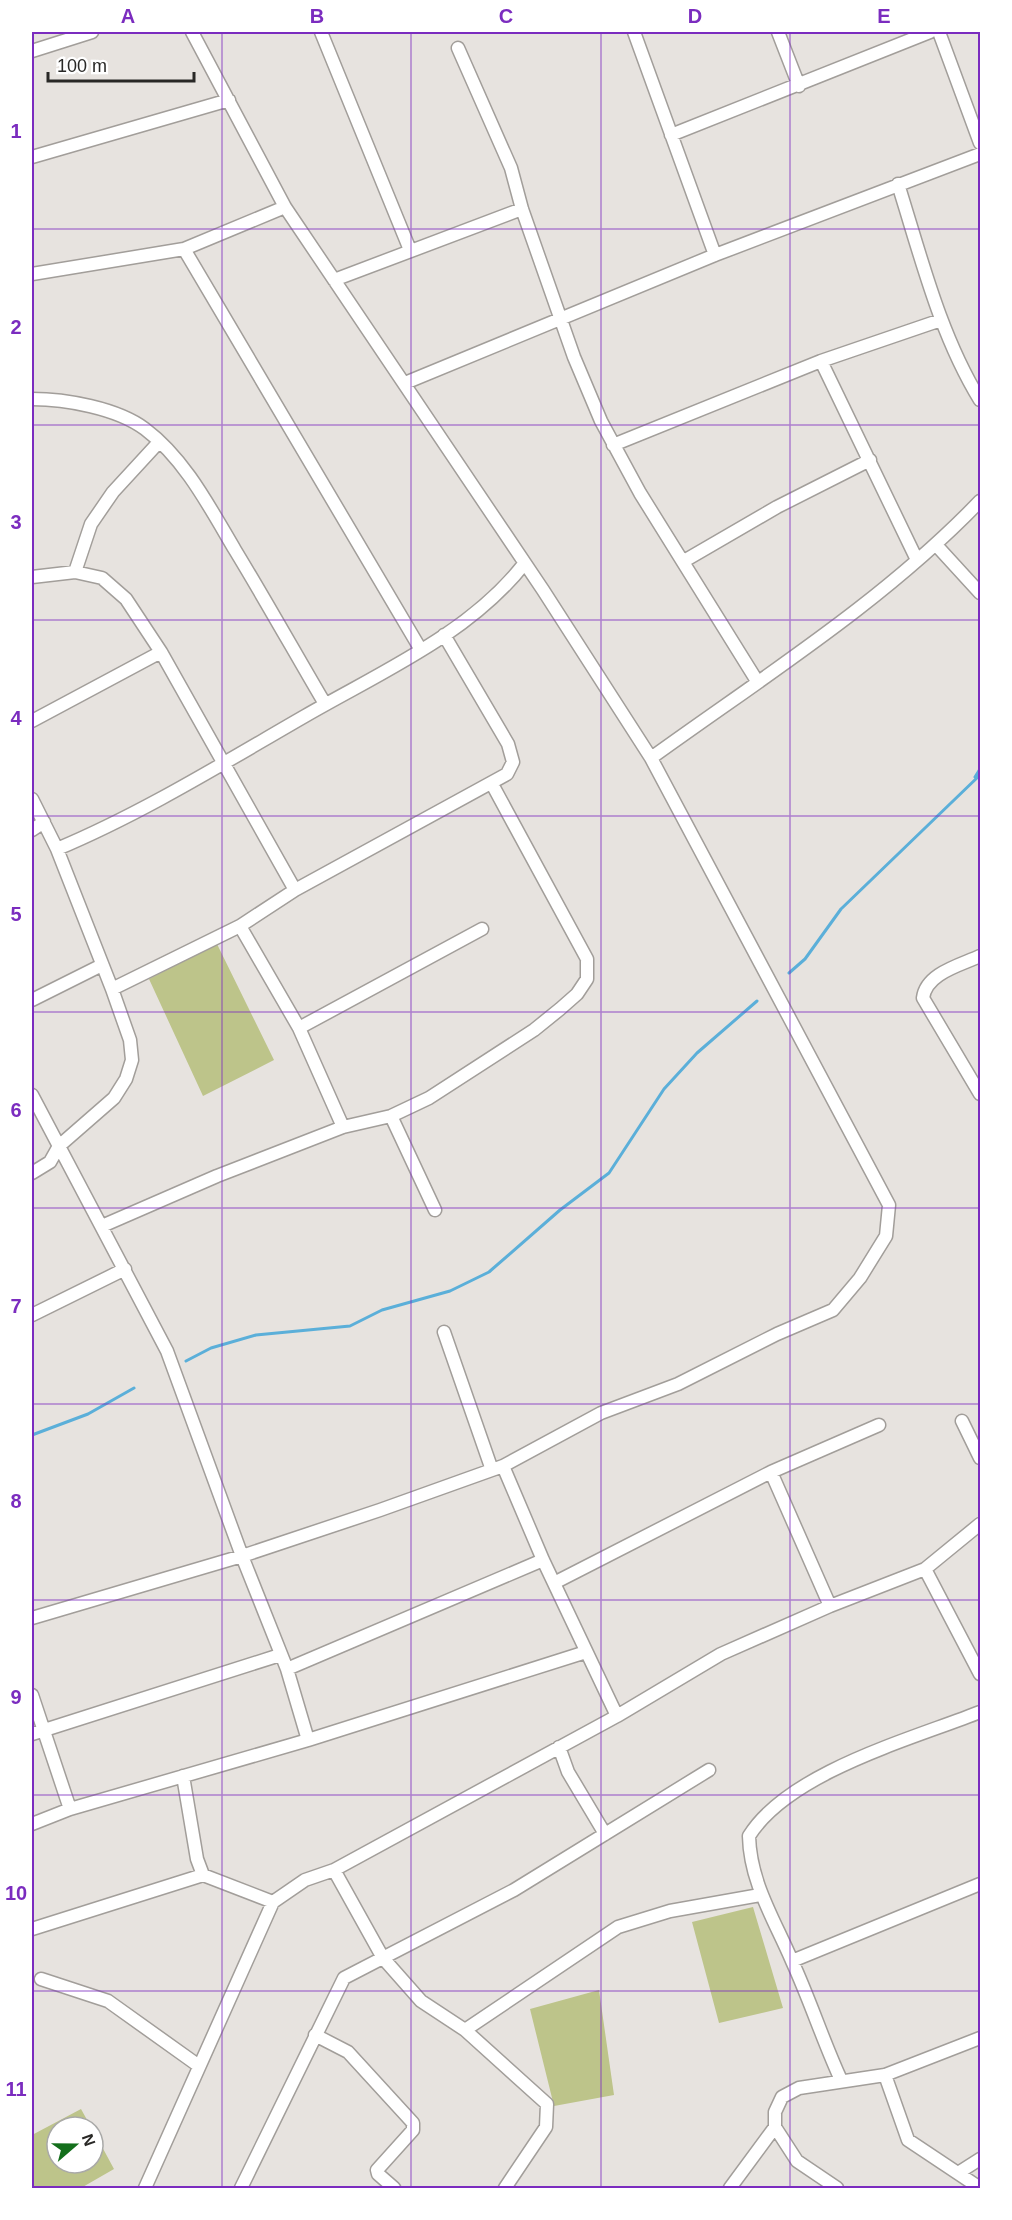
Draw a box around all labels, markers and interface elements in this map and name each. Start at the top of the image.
text: A [121,5,135,27]
text: B [310,5,324,27]
text: C [499,5,513,27]
text: D [688,5,702,27]
text: E [877,5,891,27]
scale bar [48,45,194,83]
text: 100 m [57,56,107,76]
text: 1 [10,120,22,142]
text: 2 [10,316,22,338]
text: 3 [10,511,22,533]
text: 4 [10,707,22,729]
text: 5 [10,903,22,925]
text: 6 [10,1099,22,1121]
text: 7 [10,1295,22,1317]
text: 8 [10,1490,22,1512]
text: 9 [10,1686,22,1708]
text: 10 [5,1882,27,1904]
text: 11 [5,2078,27,2100]
north arrow [45,2115,105,2175]
text: N [79,2132,99,2148]

